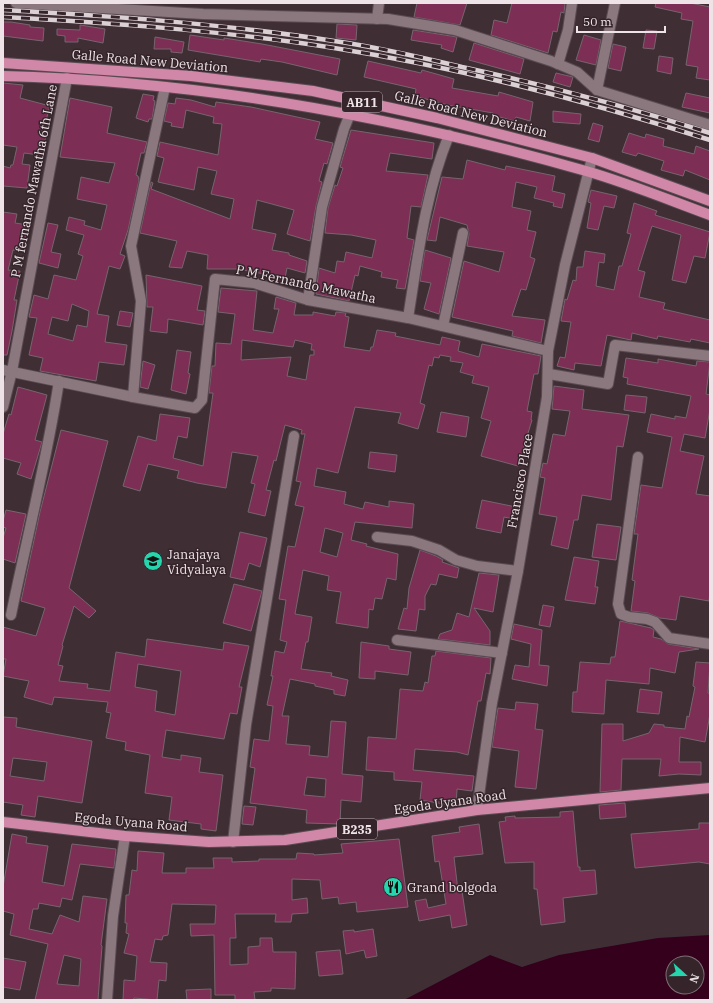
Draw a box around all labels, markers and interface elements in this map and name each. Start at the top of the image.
scale bar [577,8,665,34]
text: 50 m [583,14,612,29]
street label: Galle Road New Deviation [71,46,229,76]
street label: P M fernando Mawatha 6th Lane [7,83,61,279]
street label: Galle Road New Deviation [393,87,549,141]
road number: AB11 [342,92,382,112]
street label: P M Fernando Mawatha [234,261,378,307]
street label: Francisco Place [503,432,537,530]
place label: Janajaya Vidyalaya [167,546,226,578]
school or university icon: Janajaya Vidyalaya [142,550,164,572]
street label: Egoda Uyana Road [393,786,507,818]
street label: Egoda Uyana Road [74,809,188,835]
road number: B235 [337,819,377,839]
restaurant icon: Grand bolgoda [382,876,404,898]
place label: Grand bolgoda [407,879,497,896]
north arrow [665,955,705,995]
text: N [686,972,702,985]

